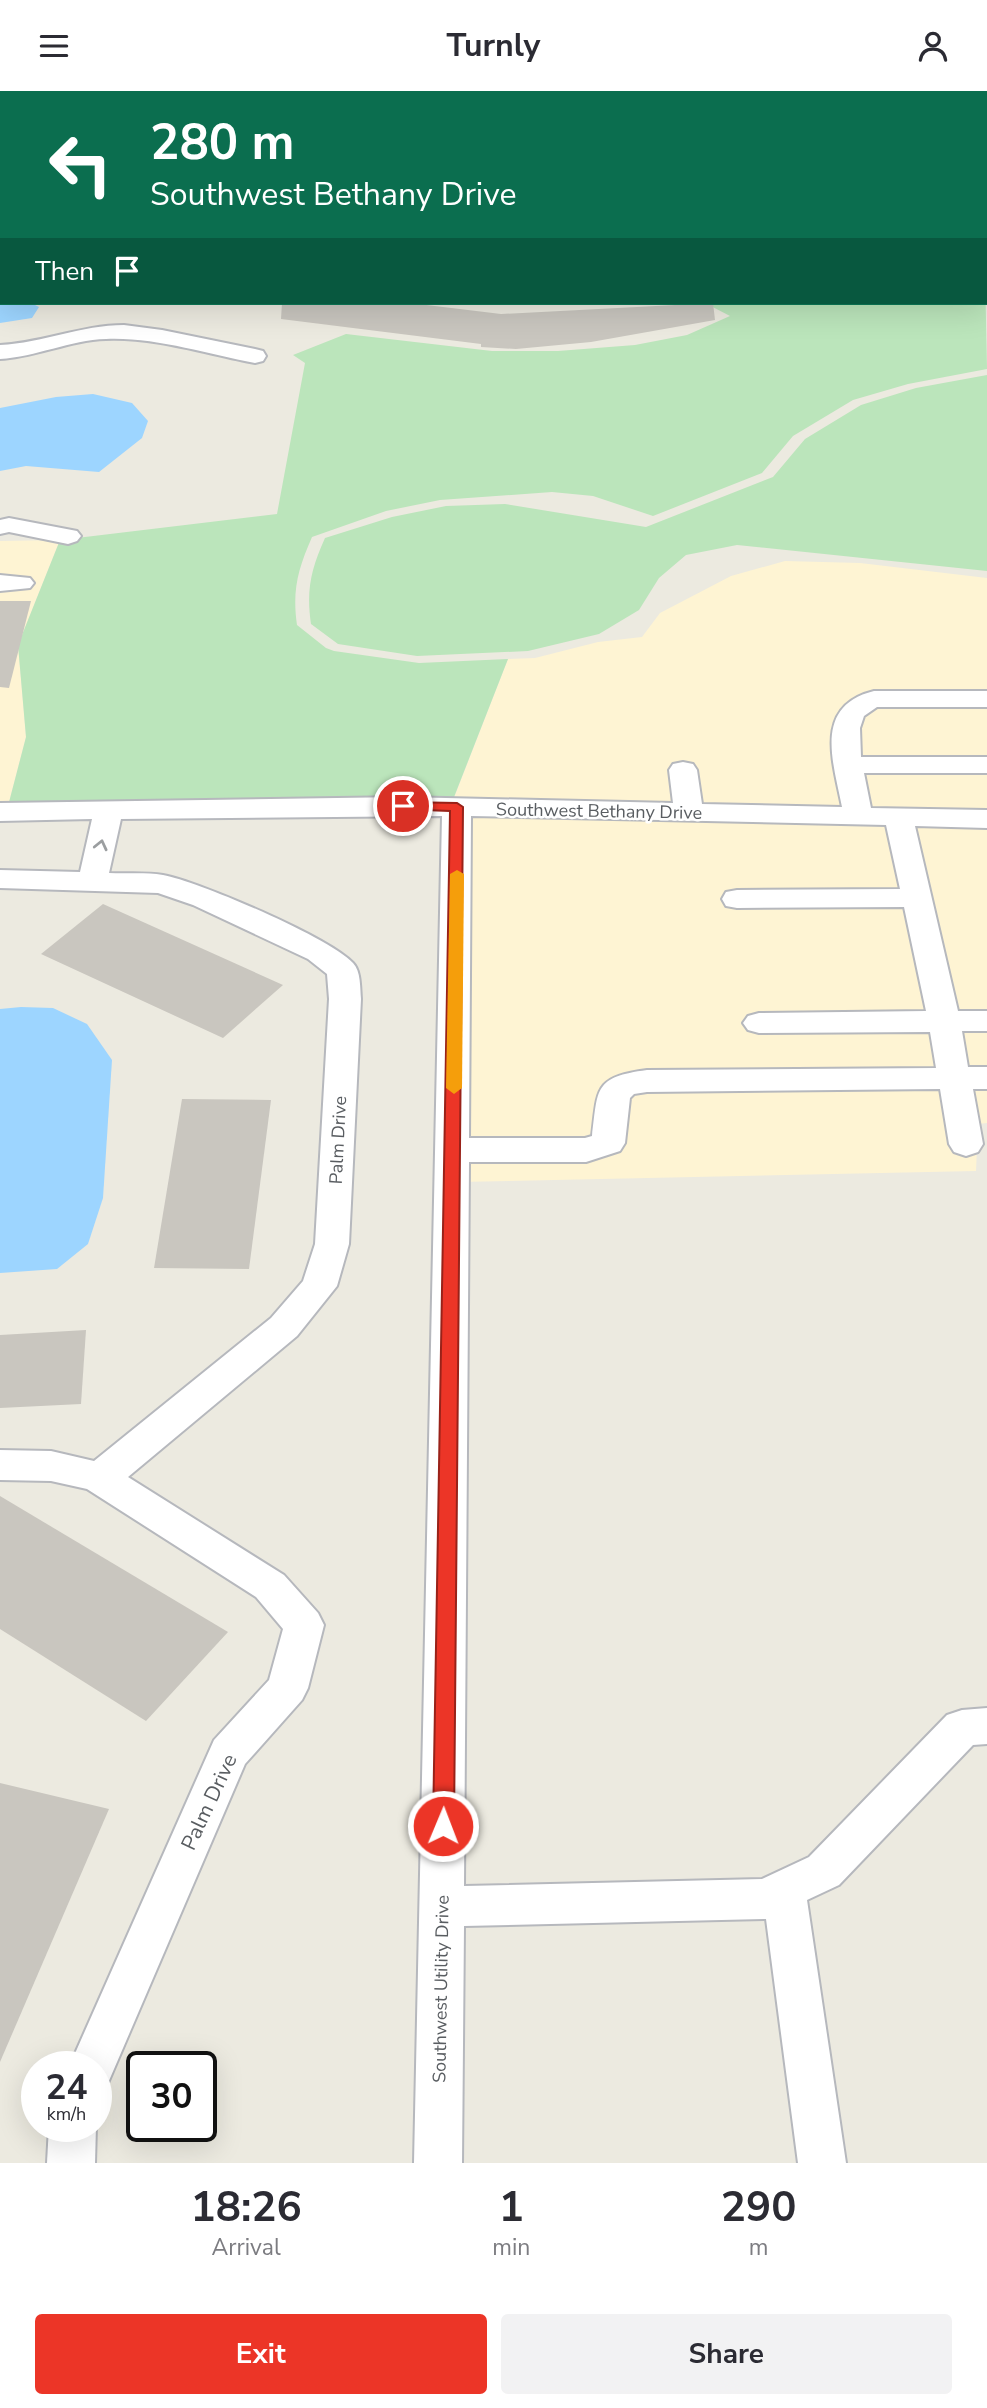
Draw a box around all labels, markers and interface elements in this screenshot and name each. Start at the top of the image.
text: Turnly [447,24,540,67]
icon: menu [35,27,73,65]
icon: person [914,27,952,65]
text: 280 m [150,109,294,176]
icon: left [35,119,126,210]
text: Southwest Bethany Drive [150,173,517,216]
icon: arrive [108,252,146,290]
text: Then [35,254,94,289]
pin [373,776,433,836]
icon: arrive [384,787,422,825]
street label: Southwest Bethany Drive [496,797,702,825]
one-way arrow [92,839,107,851]
street label: Palm Drive [324,1095,352,1185]
street label: Palm Drive [174,1749,244,1855]
position arrow [406,1789,480,1863]
street label: Southwest Utility Drive [427,1895,455,2083]
speed limit sign: 30 [126,2051,217,2142]
text: 24 [45,2064,88,2111]
text: km/h [47,2102,86,2126]
text: 18:26 [191,2179,302,2236]
text: 1 [499,2179,524,2236]
text: 290 [721,2179,796,2236]
text: Arrival [212,2232,281,2263]
text: min [492,2232,530,2263]
text: m [749,2232,769,2263]
button: Exit [35,2314,487,2394]
button: Share [501,2314,952,2394]

